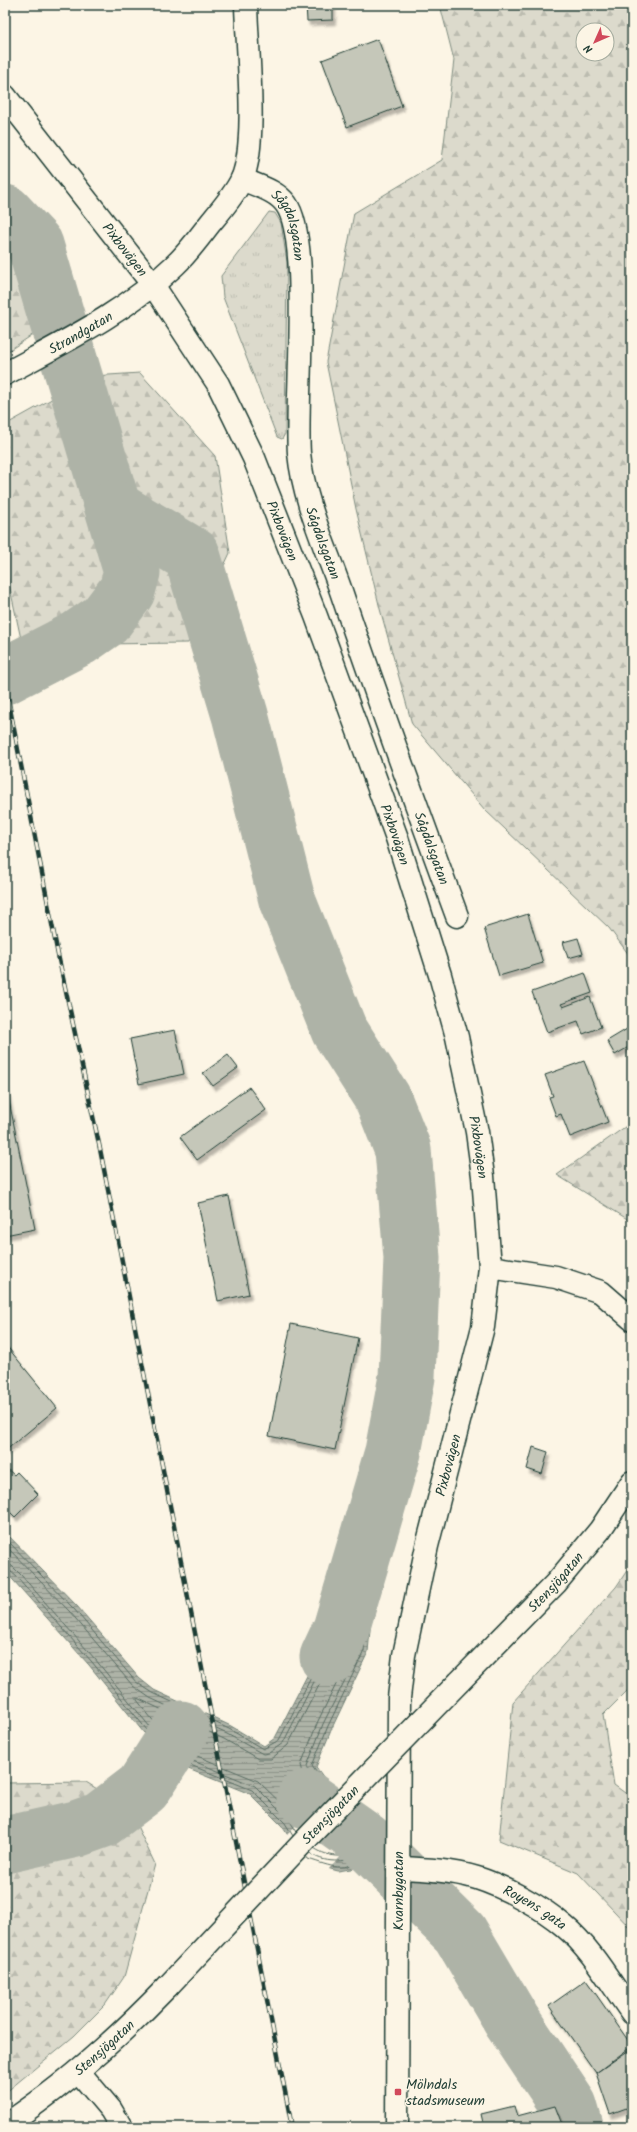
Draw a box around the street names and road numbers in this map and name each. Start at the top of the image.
street label: Sågdalsgatan [266,184,309,262]
street label: Pixbovägen [96,218,153,282]
street label: Strandgatan [45,306,117,361]
street label: Pixbovägen [260,498,304,565]
street label: Sågdalsgatan [299,504,346,583]
street label: Pixbovägen [374,801,415,868]
street label: Sågdalsgatan [408,809,455,888]
street label: Pixbovägen [462,1114,493,1180]
street label: Pixbovägen [430,1432,468,1499]
street label: Stensjögatan [523,1547,590,1618]
street label: Stensjögatan [297,1781,365,1850]
street label: Kvarnbygatan [388,1851,410,1931]
street label: Royens gata [499,1880,571,1936]
street label: Stensjögatan [70,2015,140,2082]

